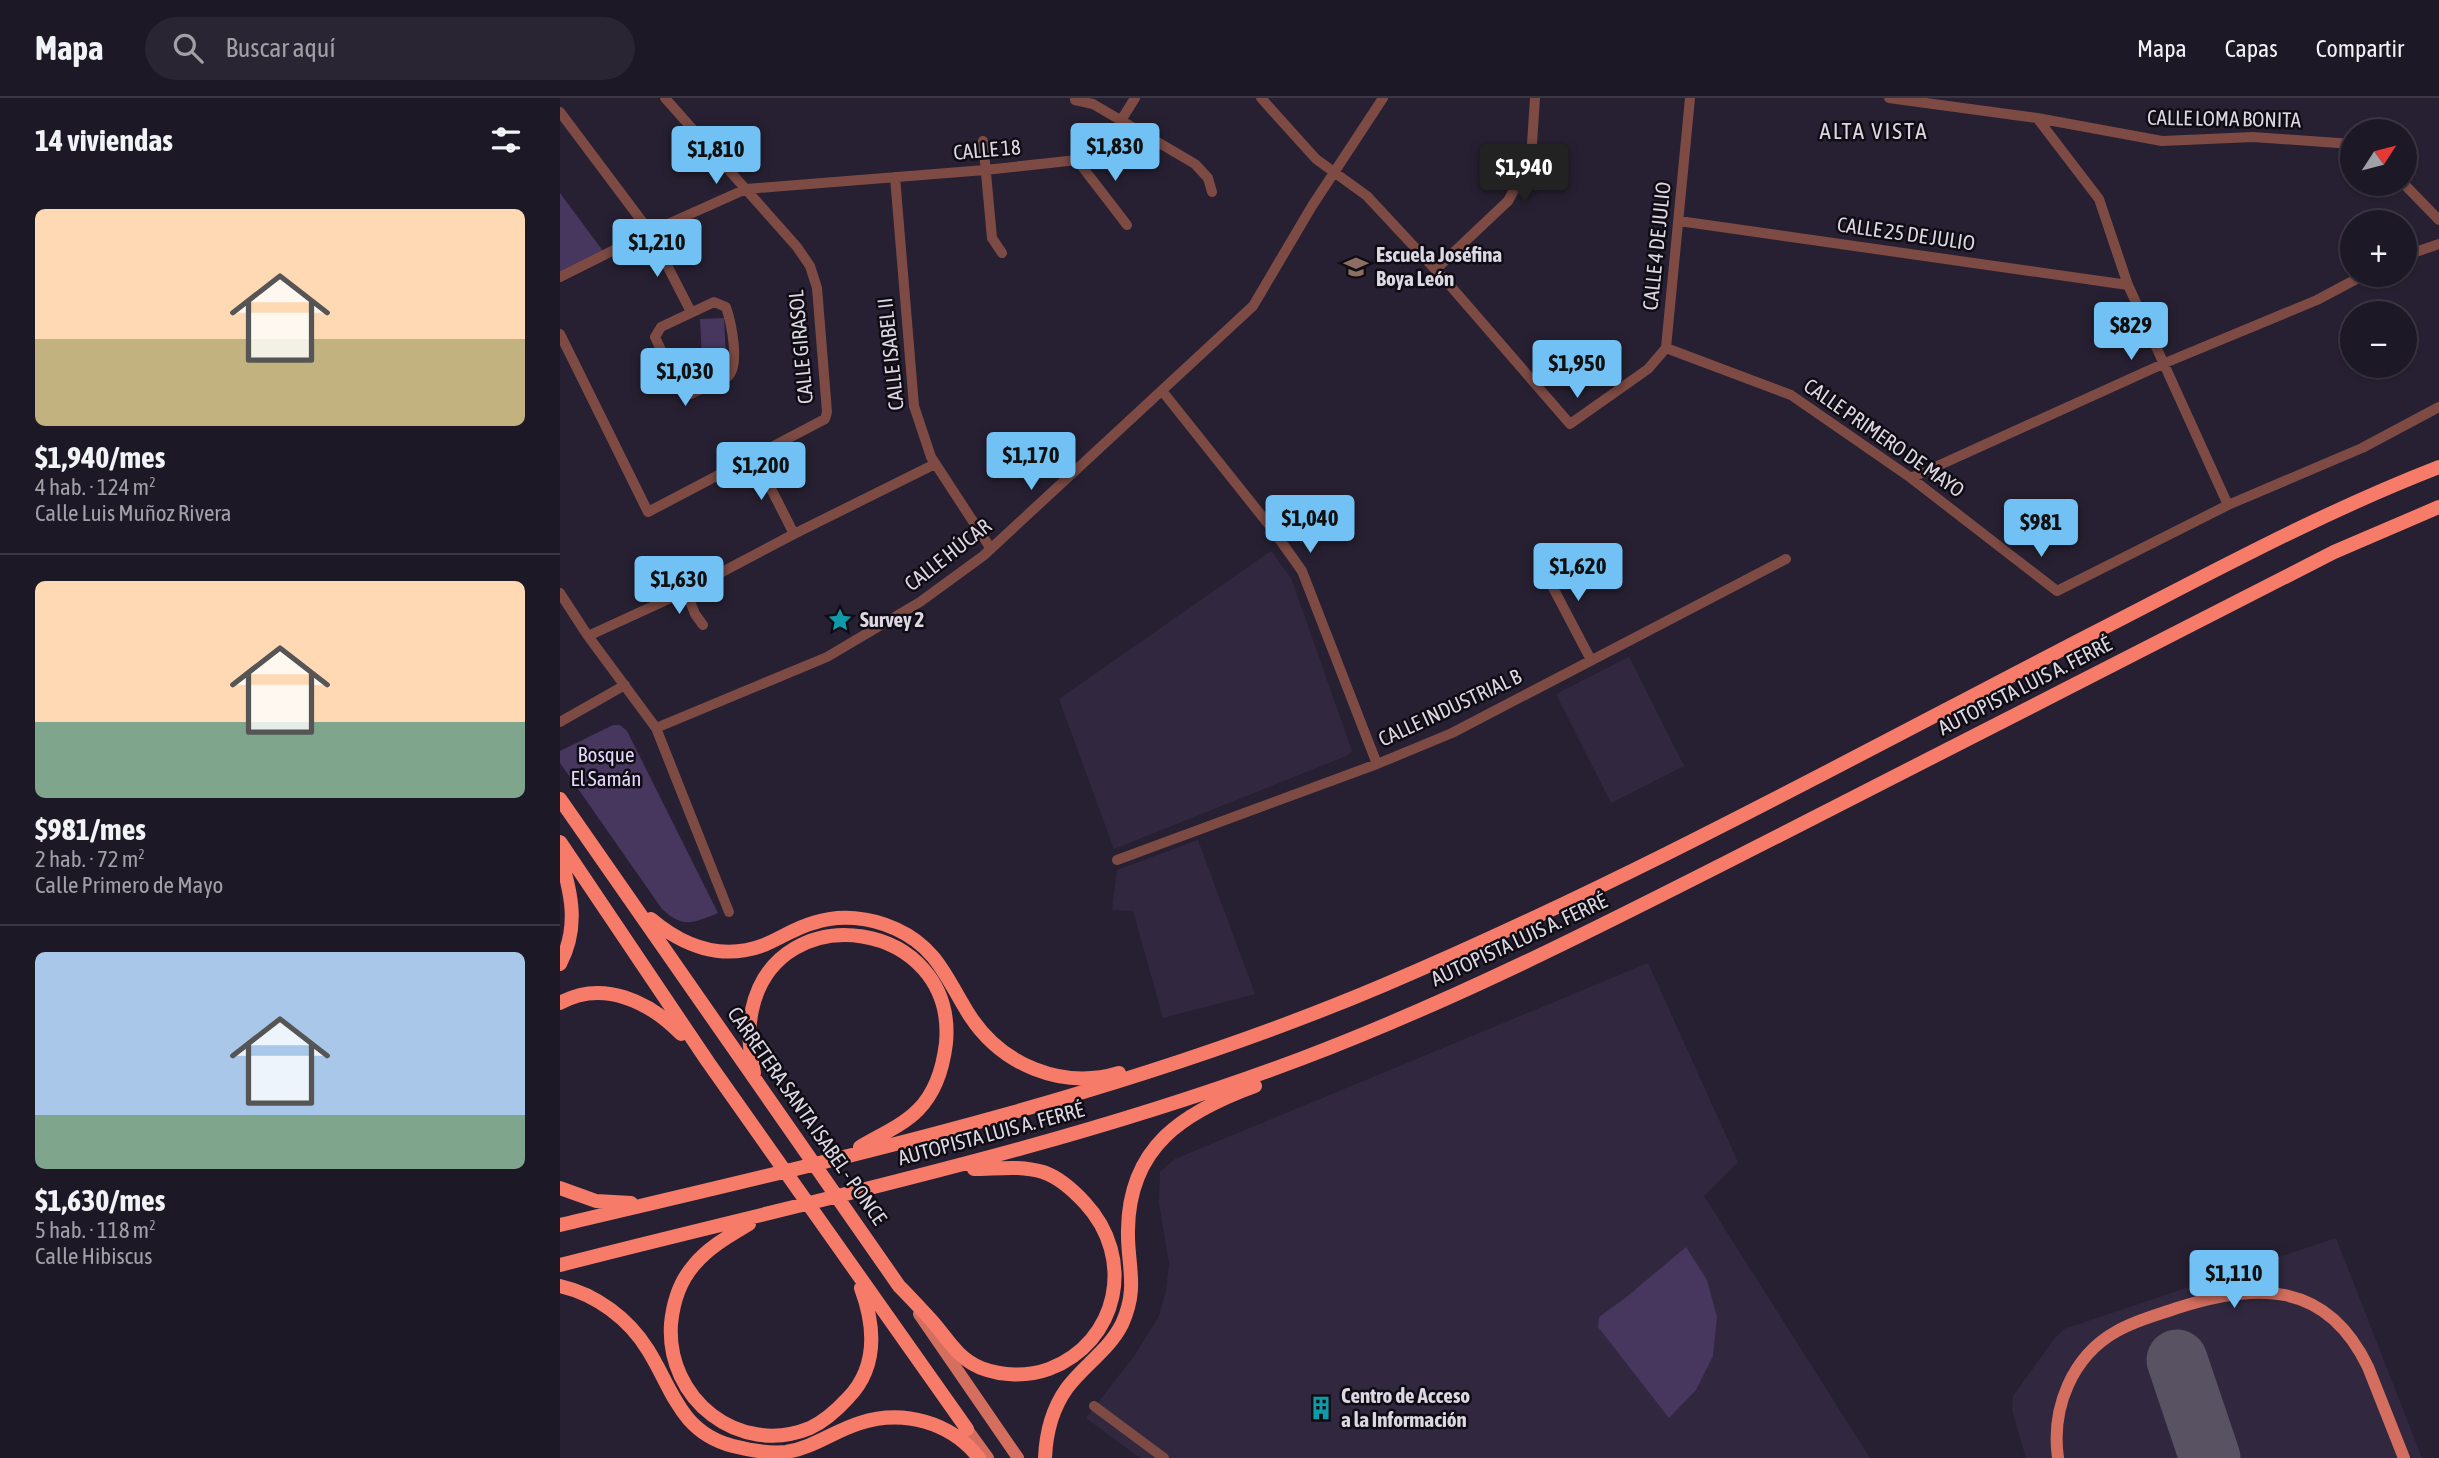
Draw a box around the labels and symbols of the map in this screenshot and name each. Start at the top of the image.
street label: CALLE LOMA BONITA [2147,105,2302,131]
district label: ALTA VISTA [1820,118,1928,144]
north arrow [2340,119,2417,196]
pin: $1,830 [1058,123,1172,183]
pin: $1,810 [659,126,773,186]
street label: CALLE 18 [952,134,1022,164]
pin: $1,940 [1467,144,1581,204]
street label: CALLE 4 DE JULIO [1637,180,1675,311]
street label: CALLE 25 DE JULIO [1836,211,1977,255]
pin: $1,210 [600,220,714,279]
place label: Escuela Joséfina Boya León [1376,242,1502,290]
school or university icon: Escuela Joséfina Boya León [1342,253,1370,281]
street label: CALLE GIRASOL [783,289,817,405]
street label: CALLE ISABEL II [872,297,908,412]
pin: $829 [2090,302,2172,362]
pin: $1,950 [1520,341,1634,400]
pin: $1,030 [628,348,742,408]
street label: CALLE PRIMERO DE MAYO [1800,373,1969,502]
pin: $1,170 [974,432,1088,492]
pin: $1,200 [704,442,818,502]
pin: $1,040 [1253,496,1367,555]
pin: $981 [2000,500,2082,559]
street label: CALLE HÚCAR [900,513,996,595]
pin: $1,620 [1521,544,1635,603]
pin: $1,630 [622,556,736,616]
place icon: Survey 2 [826,606,854,634]
place label: Survey 2 [860,607,924,631]
street label: AUTOPISTA LUIS A. FERRÉ [1934,631,2115,739]
street label: CALLE INDUSTRIAL B [1374,663,1525,751]
park label: Bosque El Samán [570,742,642,790]
street label: AUTOPISTA LUIS A. FERRÉ [1427,888,1611,990]
street label: CARRETERA SANTA ISABEL - PONCE [723,1002,892,1229]
street label: AUTOPISTA LUIS A. FERRÉ [895,1097,1086,1169]
pin: $1,110 [2177,1250,2291,1310]
place label: Centro de Acceso a la Información [1341,1383,1470,1431]
building icon: Centro de Acceso a la Información [1307,1394,1335,1422]

